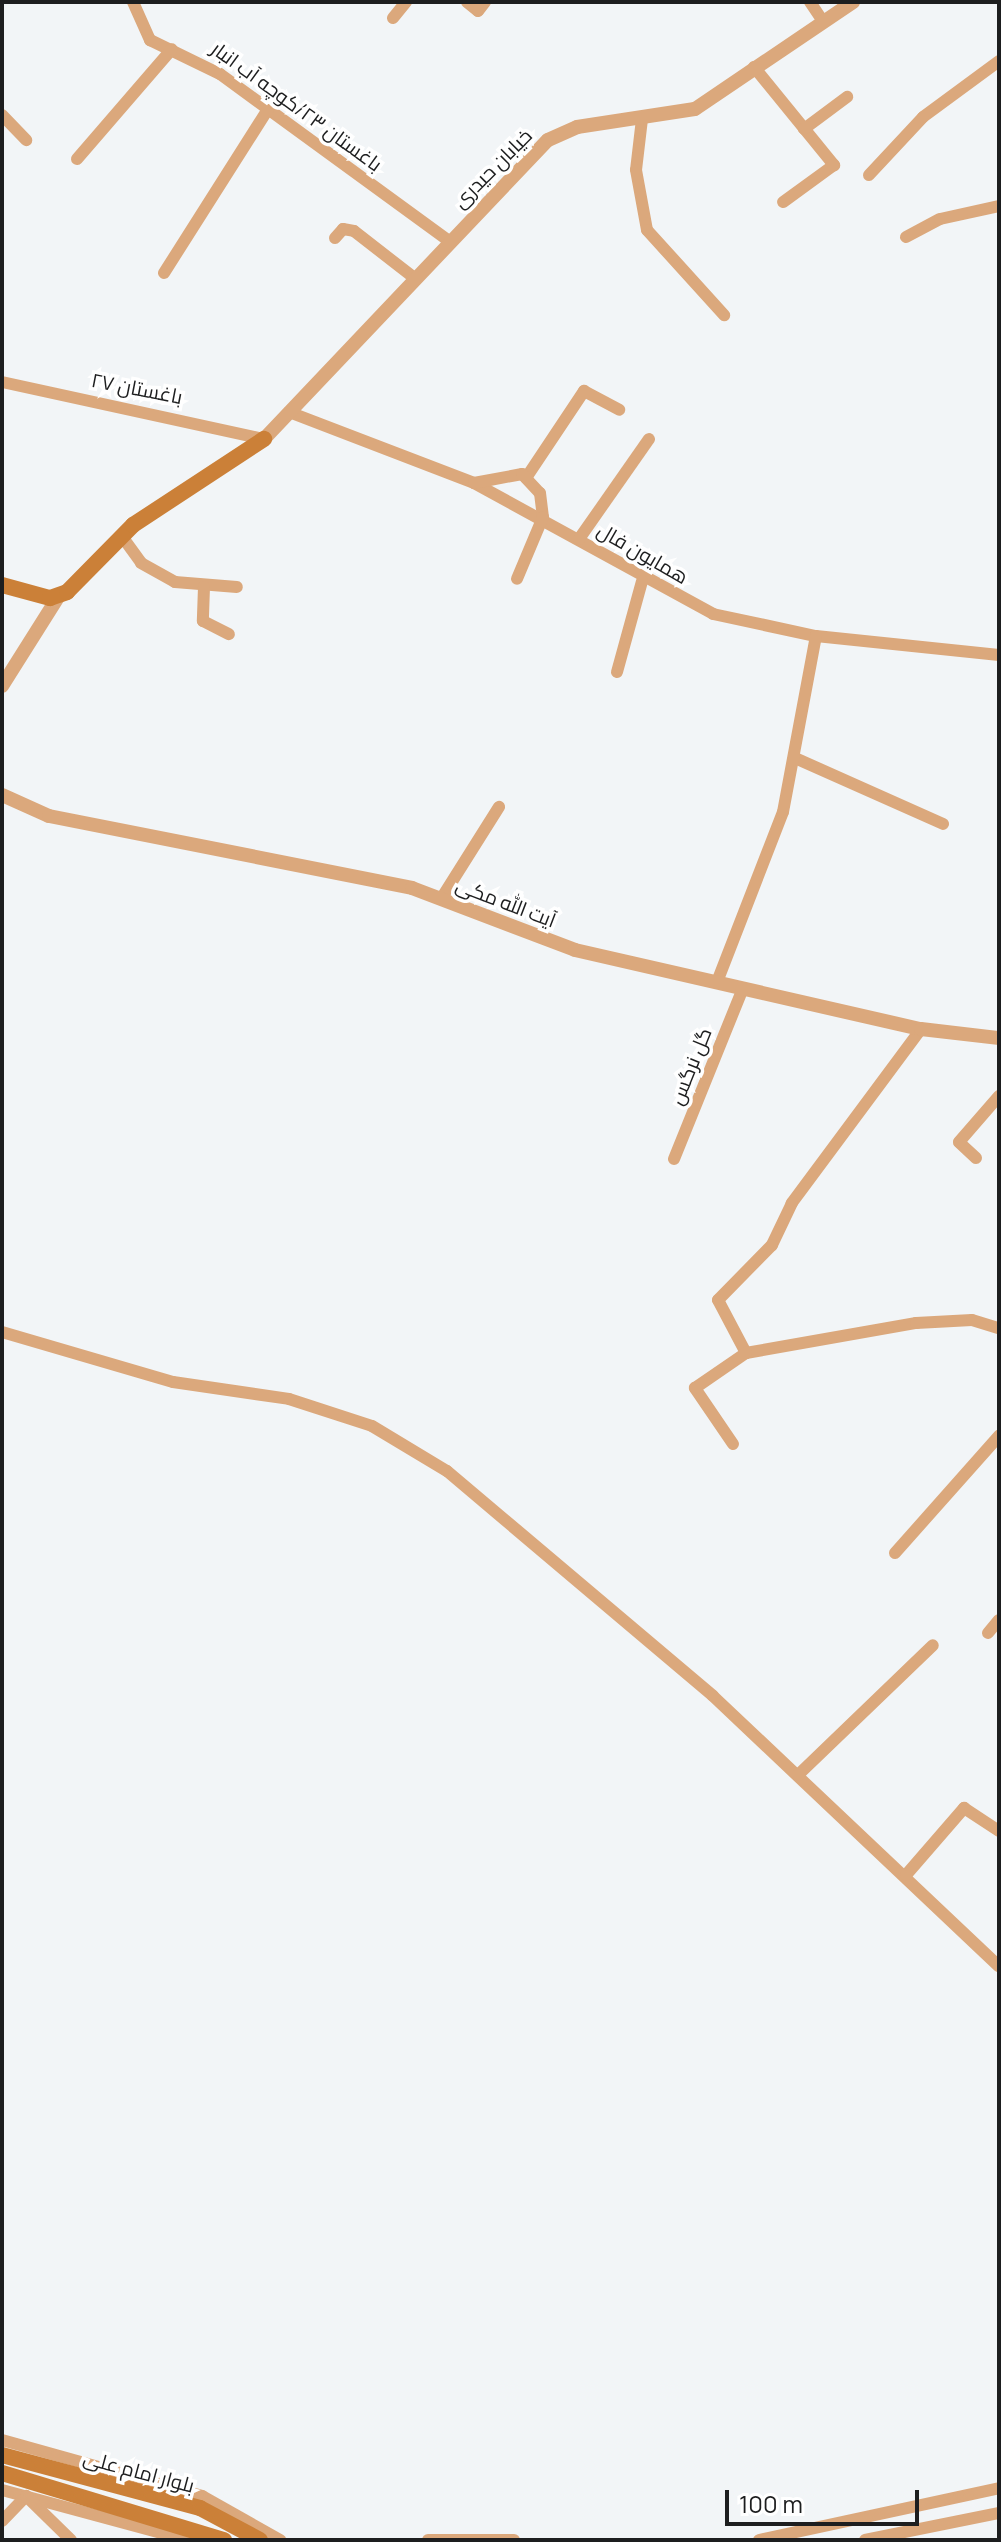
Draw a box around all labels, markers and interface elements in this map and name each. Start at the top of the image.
street label: باغستان ۲۳/کوچه آب انبار [207,36,387,176]
street label: خیابان حیدری [447,123,537,213]
street label: باغستان ۲۷ [89,367,185,409]
street label: همایون فال [593,517,693,589]
street label: آیت الله مکی [453,872,559,932]
street label: گل نرگس [664,1024,716,1108]
street label: بلوار امام علی [81,2445,197,2497]
scale bar [729,2474,923,2524]
text: 100 m [739,2487,803,2520]

